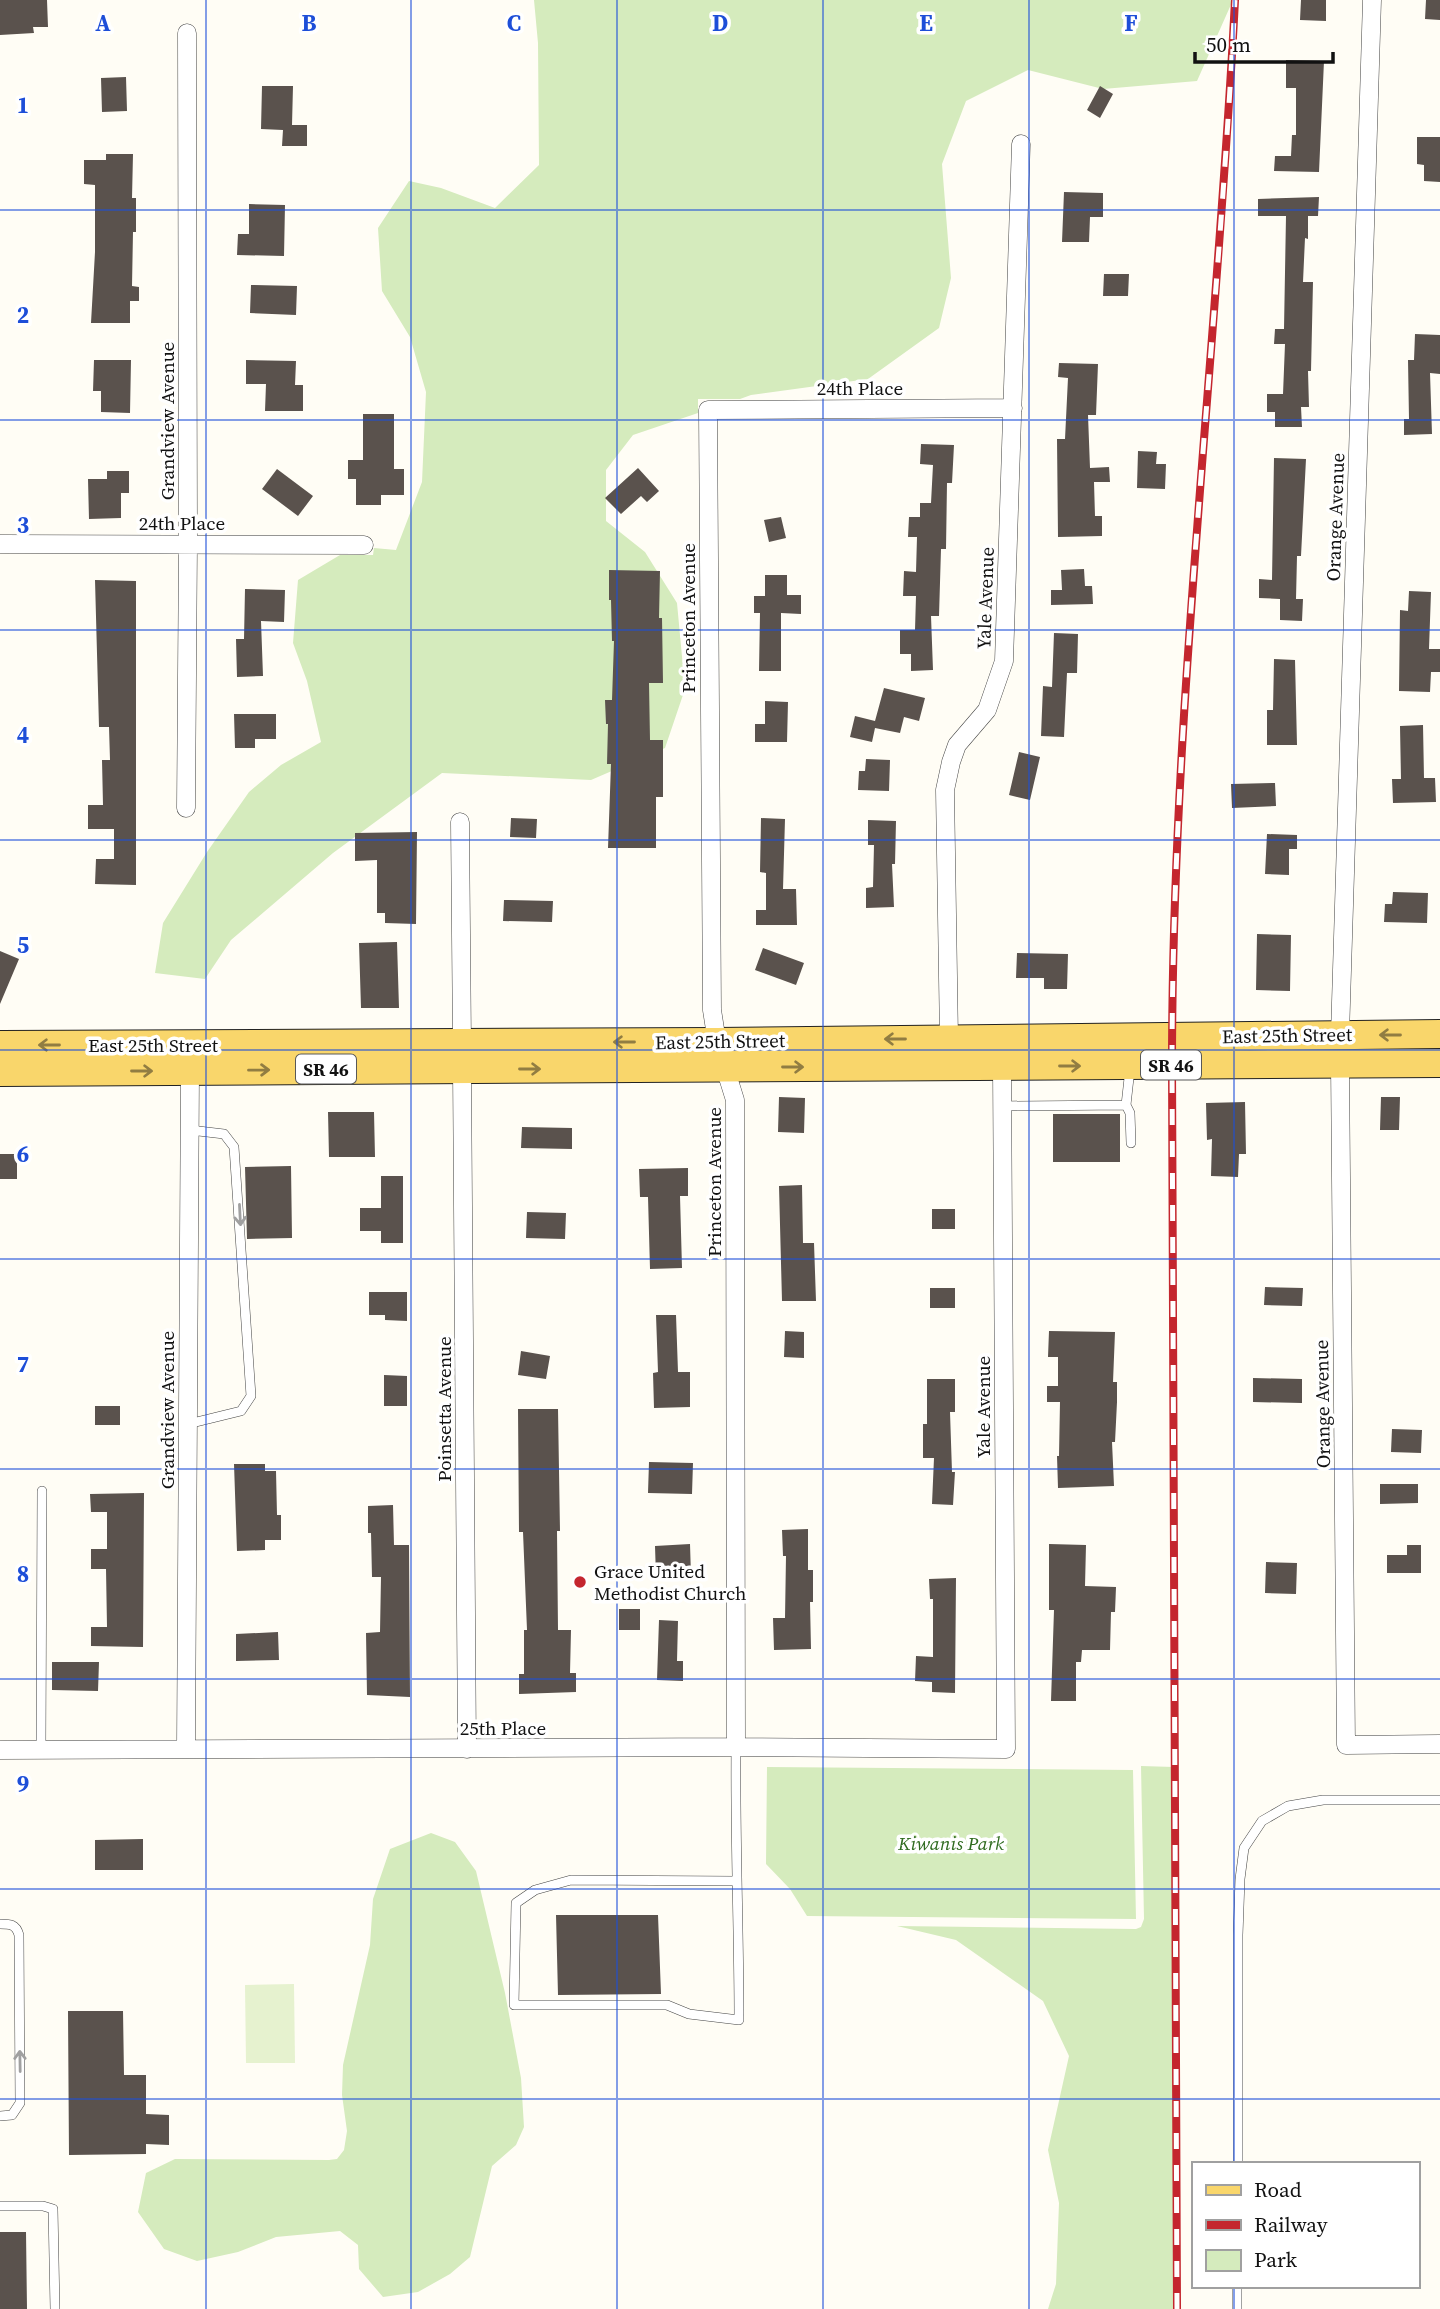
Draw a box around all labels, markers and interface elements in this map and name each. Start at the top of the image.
text: A [95,7,111,39]
text: B [302,7,317,39]
text: C [507,7,521,39]
text: D [712,7,728,39]
text: E [919,7,933,39]
text: F [1124,7,1138,39]
scale bar [1195,21,1333,65]
text: 50 m [1206,30,1251,59]
text: 1 [17,89,29,121]
text: 2 [17,299,29,331]
street label: Grandview Avenue [154,342,180,500]
street label: 24th Place [817,375,903,401]
street label: Orange Avenue [1320,452,1350,582]
text: 3 [17,509,29,541]
street label: 24th Place [139,510,225,536]
street label: Princeton Avenue [675,543,701,693]
street label: Yale Avenue [970,546,1000,650]
text: 4 [17,719,29,751]
text: 5 [17,929,29,961]
street label: East 25th Street [1222,1021,1353,1049]
street label: East 25th Street [655,1027,786,1055]
one-way arrow [1379,1028,1402,1041]
street label: East 25th Street [88,1032,219,1058]
one-way arrow [884,1032,907,1046]
one-way arrow [613,1036,636,1049]
one-way arrow [38,1038,61,1052]
road number: SR 46 [1141,1050,1201,1080]
road number: SR 46 [296,1054,356,1084]
one-way arrow [1059,1059,1082,1073]
one-way arrow [781,1061,804,1074]
one-way arrow [519,1062,542,1076]
one-way arrow [247,1063,270,1077]
one-way arrow [130,1064,153,1078]
street label: Princeton Avenue [701,1107,727,1257]
text: 6 [17,1138,29,1170]
one-way arrow [234,1203,247,1226]
street label: Grandview Avenue [154,1331,180,1489]
street label: Poinsetta Avenue [431,1336,457,1482]
street label: Orange Avenue [1308,1340,1336,1468]
text: 7 [17,1348,29,1380]
street label: Yale Avenue [970,1356,996,1458]
text: 8 [17,1558,29,1590]
place label: Grace United Methodist Church [594,1558,746,1606]
marker: Grace United Methodist Church [572,1574,588,1590]
street label: 25th Place [460,1715,546,1741]
text: 9 [17,1768,29,1800]
park label: Kiwanis Park [897,1830,1004,1856]
one-way arrow [13,2050,27,2073]
legend [1192,2162,1419,2288]
text: Road [1254,2175,1302,2204]
text: Railway [1254,2210,1328,2239]
text: Park [1254,2245,1298,2274]

